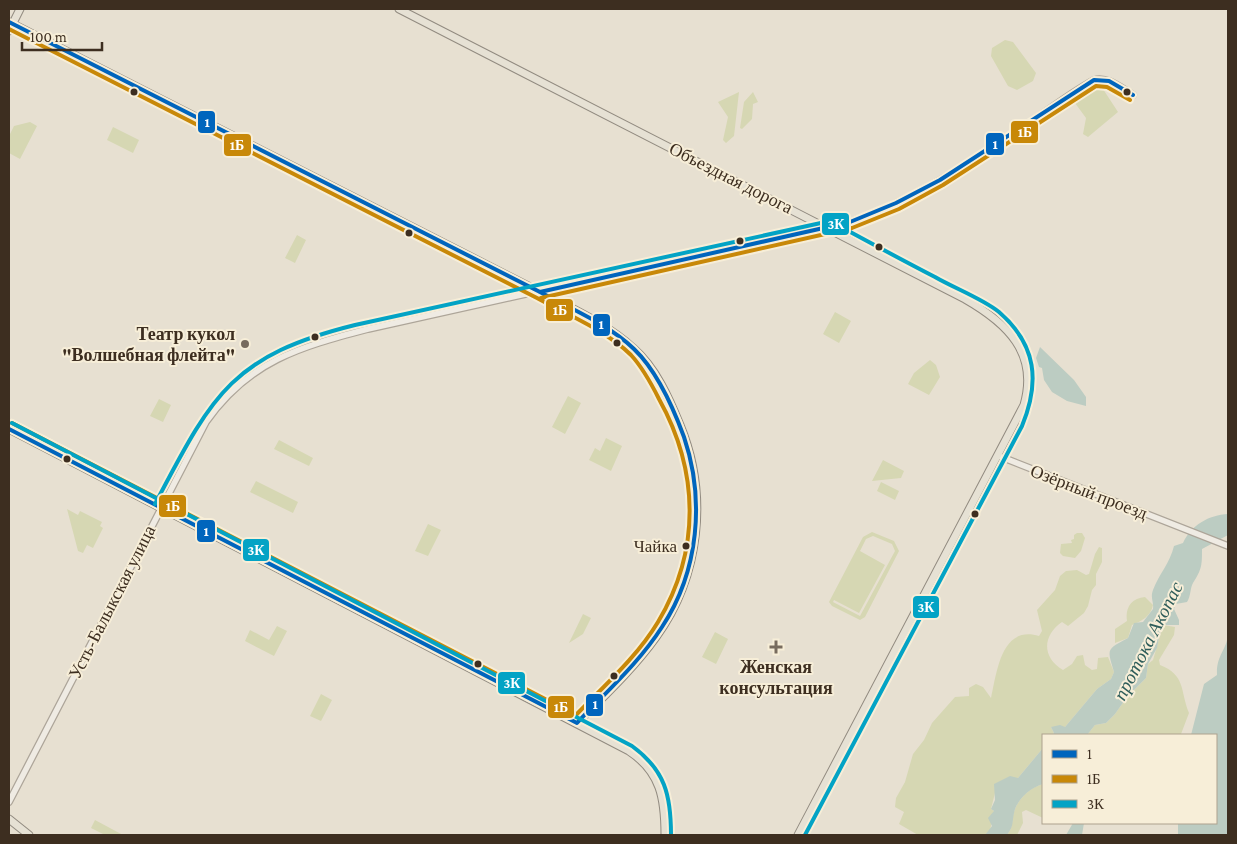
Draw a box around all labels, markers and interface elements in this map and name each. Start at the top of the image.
scale bar [22,20,102,52]
text: 100 m [30,29,67,45]
unlabelled marker [129,87,139,97]
unlabelled marker [1122,87,1132,97]
line badge: 1 [197,110,216,134]
text: 1 [204,114,210,130]
line badge: 1Б [1010,120,1039,144]
text: 1Б [1018,124,1032,140]
line badge: 1 [985,132,1005,156]
line badge: 1Б [223,133,252,157]
text: 1 [992,136,998,152]
text: 1Б [230,137,244,153]
street label: Объездная дорога [666,138,796,218]
line badge: 3К [821,212,850,236]
text: 3К [828,216,845,232]
unlabelled marker [404,228,414,238]
unlabelled marker [735,236,745,246]
unlabelled marker [874,242,884,252]
line badge: 1Б [545,298,574,322]
text: 1Б [553,302,567,318]
line badge: 1 [592,313,611,337]
text: 1 [598,316,604,332]
place label: Театр кукол "Волшебная флейта" [62,324,235,365]
unlabelled marker [310,332,320,342]
marker: Театр кукол "Волшебная флейта" [239,338,251,350]
unlabelled marker [612,338,622,348]
unlabelled marker [62,454,72,464]
street label: Озёрный проезд [1028,460,1150,524]
line badge: 1Б [158,494,187,518]
text: 1Б [166,498,180,514]
unlabelled marker [970,509,980,519]
line badge: 1 [196,519,216,543]
street label: Усть-Балыкская улица [65,522,159,682]
text: 1 [203,523,209,539]
place label: Чайка [634,537,677,556]
line badge: 3К [242,538,270,562]
marker: Чайка [681,541,691,551]
text: 3К [248,542,265,558]
water label: протока Акопас [1109,578,1187,704]
line badge: 3К [912,595,940,619]
text: 3К [918,599,935,615]
marker: Женская консультация [769,640,783,654]
place label: Женская консультация [719,657,833,698]
unlabelled marker [473,659,483,669]
line badge: 3К [497,671,526,695]
unlabelled marker [609,671,619,681]
text: 3К [504,675,521,691]
line badge: 1 [585,693,604,717]
line badge: 1Б [547,695,575,719]
text: 1 [592,696,598,712]
text: 1Б [554,699,568,715]
legend [1042,734,1217,824]
text: 1 [1087,746,1092,762]
text: 1Б [1087,771,1101,787]
text: 3К [1087,796,1105,812]

